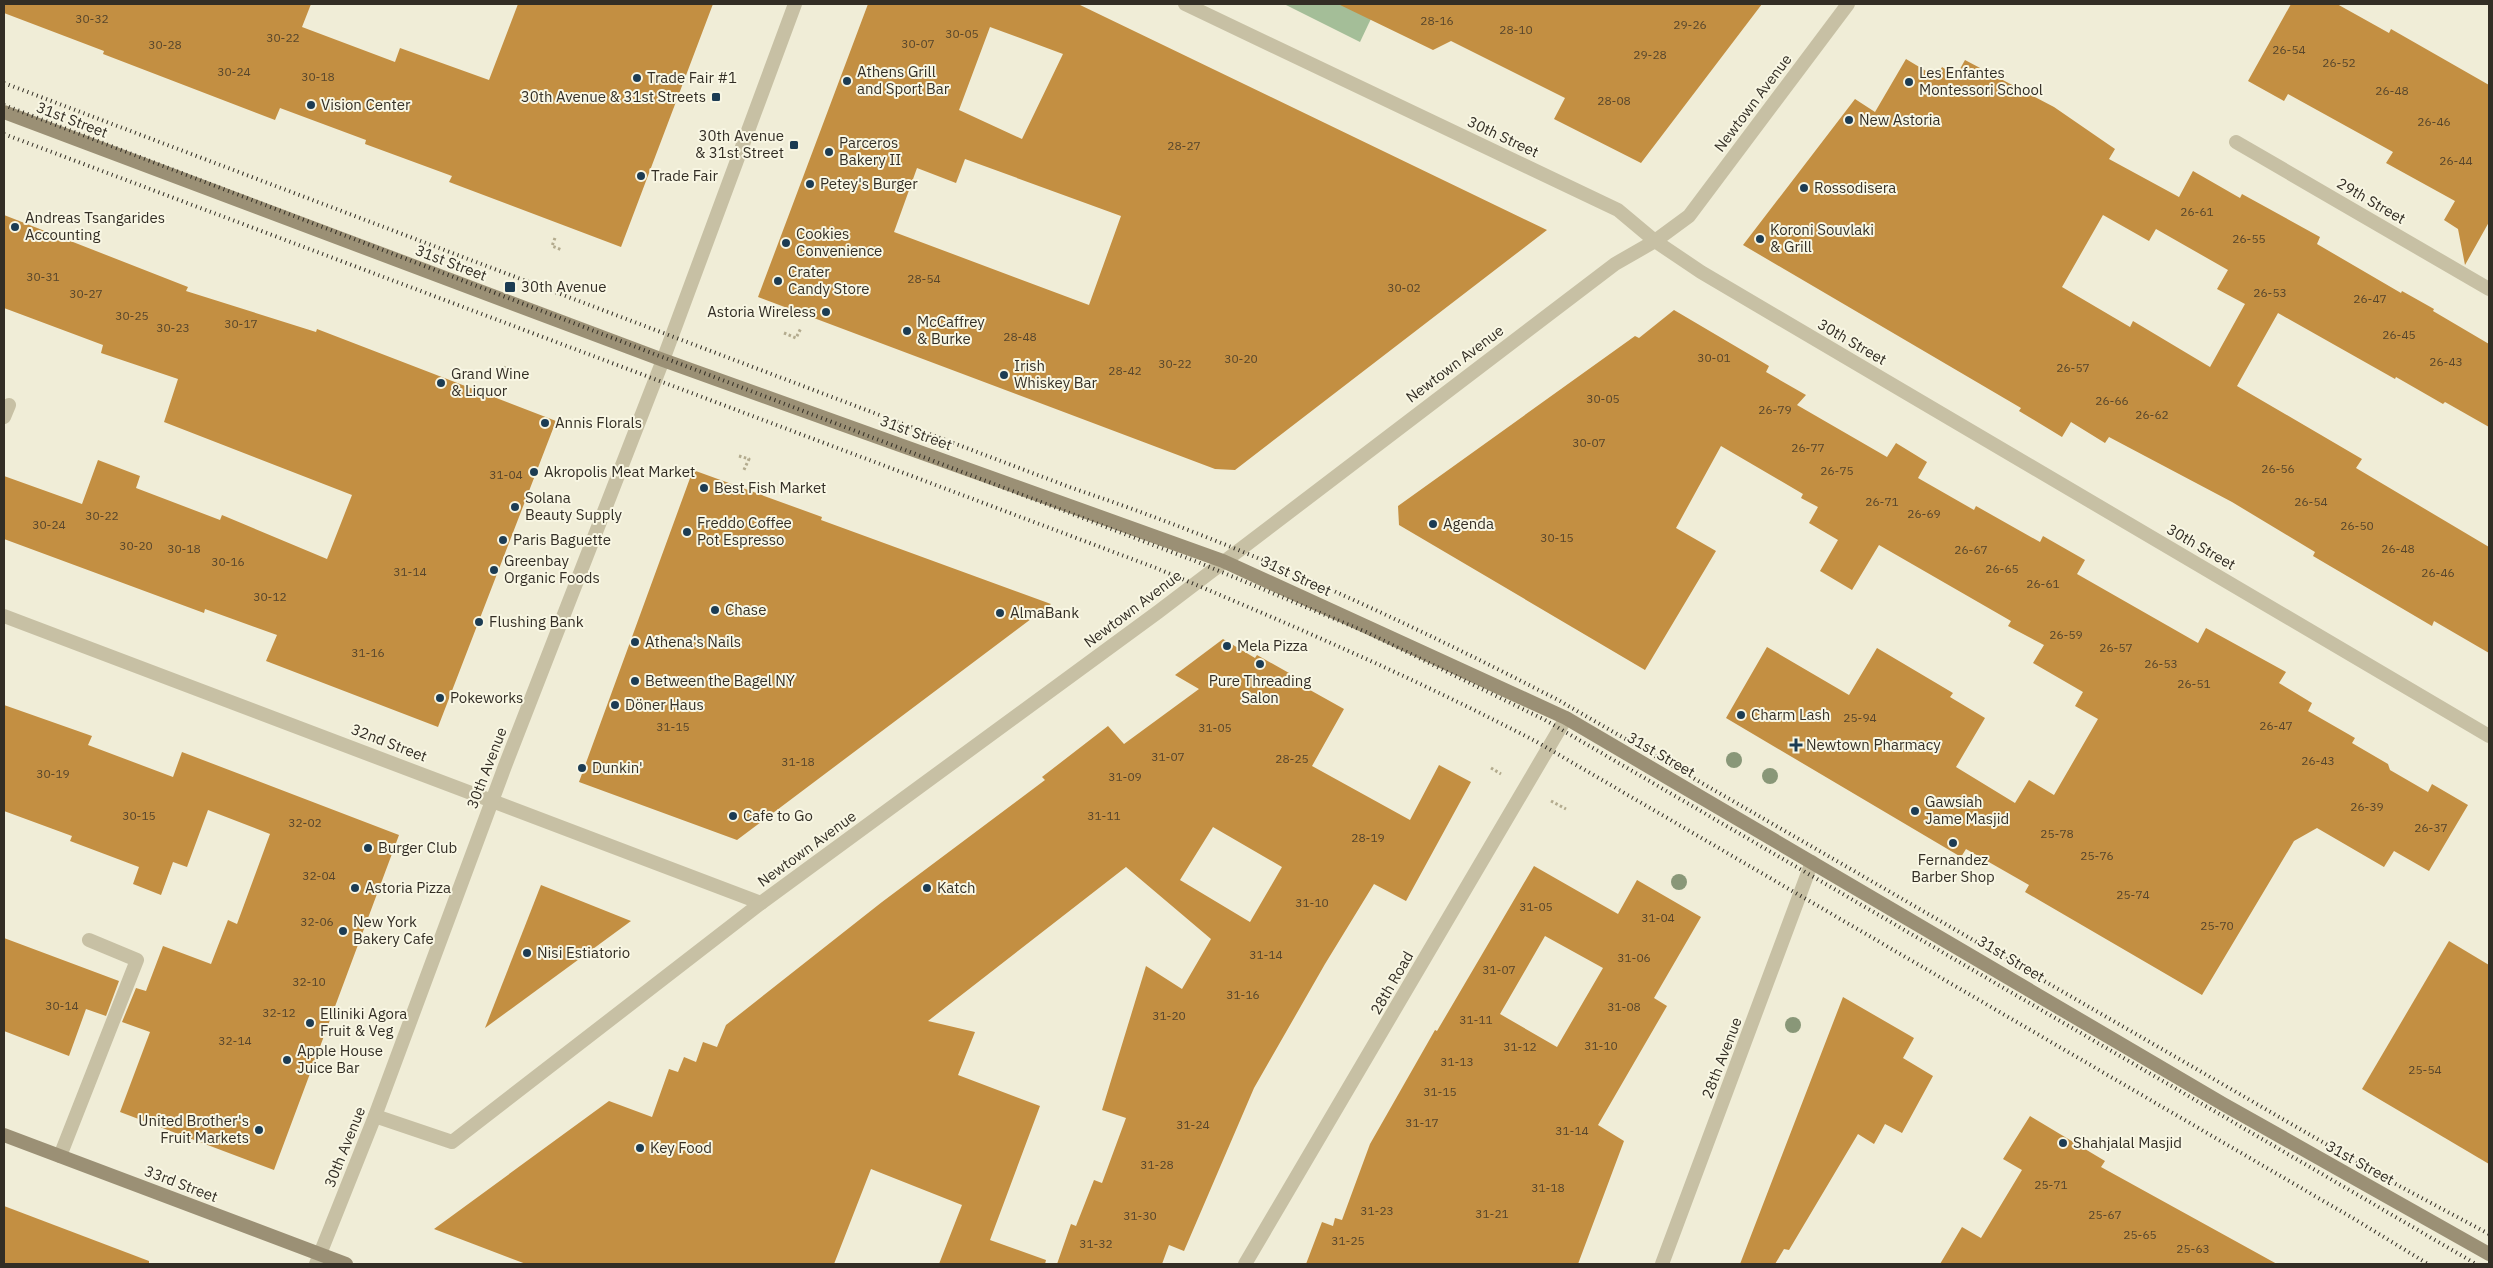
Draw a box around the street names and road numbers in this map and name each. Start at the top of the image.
street label: Newtown Avenue [1710,50,1796,155]
street label: 31st Street [34,97,111,142]
street label: 30th Street [1465,112,1542,161]
street label: 29th Street [2333,173,2409,228]
street label: 31st Street [413,240,490,285]
street label: 30th Street [1814,314,1890,369]
street label: Newtown Avenue [1402,321,1507,407]
street label: 31st Street [878,411,955,454]
street label: 30th Street [2163,519,2239,574]
street label: 31st Street [1258,551,1334,600]
street label: Newtown Avenue [1080,566,1185,652]
street label: 32nd Street [348,719,430,766]
street label: 30th Avenue [462,725,511,811]
street label: 31st Street [1624,728,1699,782]
street label: Newtown Avenue [754,806,860,891]
street label: 31st Street [1974,931,2048,986]
street label: 28th Road [1366,948,1417,1018]
street label: 28th Avenue [1697,1015,1746,1101]
street label: 30th Avenue [320,1104,369,1190]
street label: 31st Street [2323,1136,2398,1189]
street label: 33rd Street [142,1161,220,1206]

